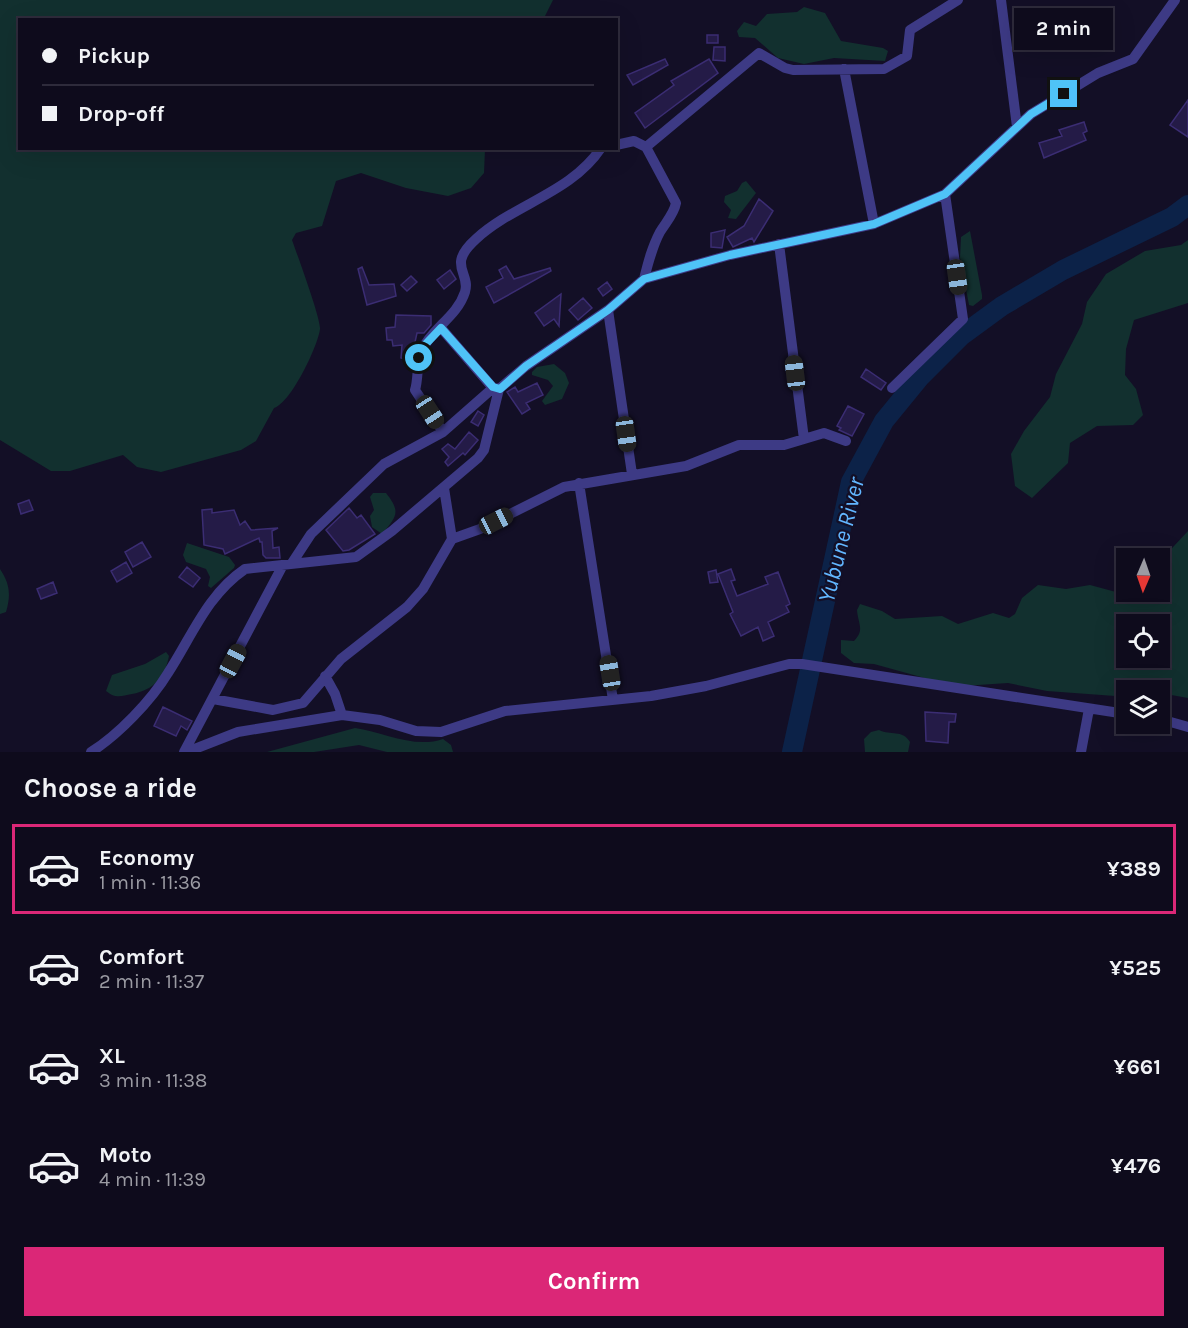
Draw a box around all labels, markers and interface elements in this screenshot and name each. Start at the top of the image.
callout: 2 min [1014,7,1114,49]
text: 2 min [1036,17,1091,40]
text: Pickup [78,43,150,69]
route end [1050,80,1077,107]
text: Drop-off [78,101,164,127]
car [946,258,968,296]
route start [405,344,432,371]
car [784,354,806,392]
car [413,392,447,432]
car [615,415,637,453]
water label: Yubune River [812,474,870,606]
car [476,505,516,537]
north arrow [1116,548,1170,602]
map controls [1116,548,1170,734]
button: locate [1116,614,1170,668]
car [217,641,249,681]
car [598,654,622,692]
button: layers [1116,680,1170,734]
text: Choose a ride [24,772,197,804]
icon: car [27,842,81,896]
text: Economy [99,845,194,871]
text: ¥389 [1107,856,1161,882]
text: 1 min · 11:36 [99,871,201,894]
icon: car [27,941,81,995]
text: Comfort [99,944,184,970]
text: ¥525 [1109,955,1161,981]
text: 2 min · 11:37 [99,970,204,993]
icon: car [27,1040,81,1094]
text: XL [99,1043,125,1069]
text: ¥661 [1114,1054,1161,1080]
text: 3 min · 11:38 [99,1069,207,1092]
icon: car [27,1139,81,1193]
text: Moto [99,1142,152,1168]
text: ¥476 [1111,1153,1161,1179]
text: 4 min · 11:39 [99,1168,206,1191]
button: Confirm [24,1247,1164,1316]

